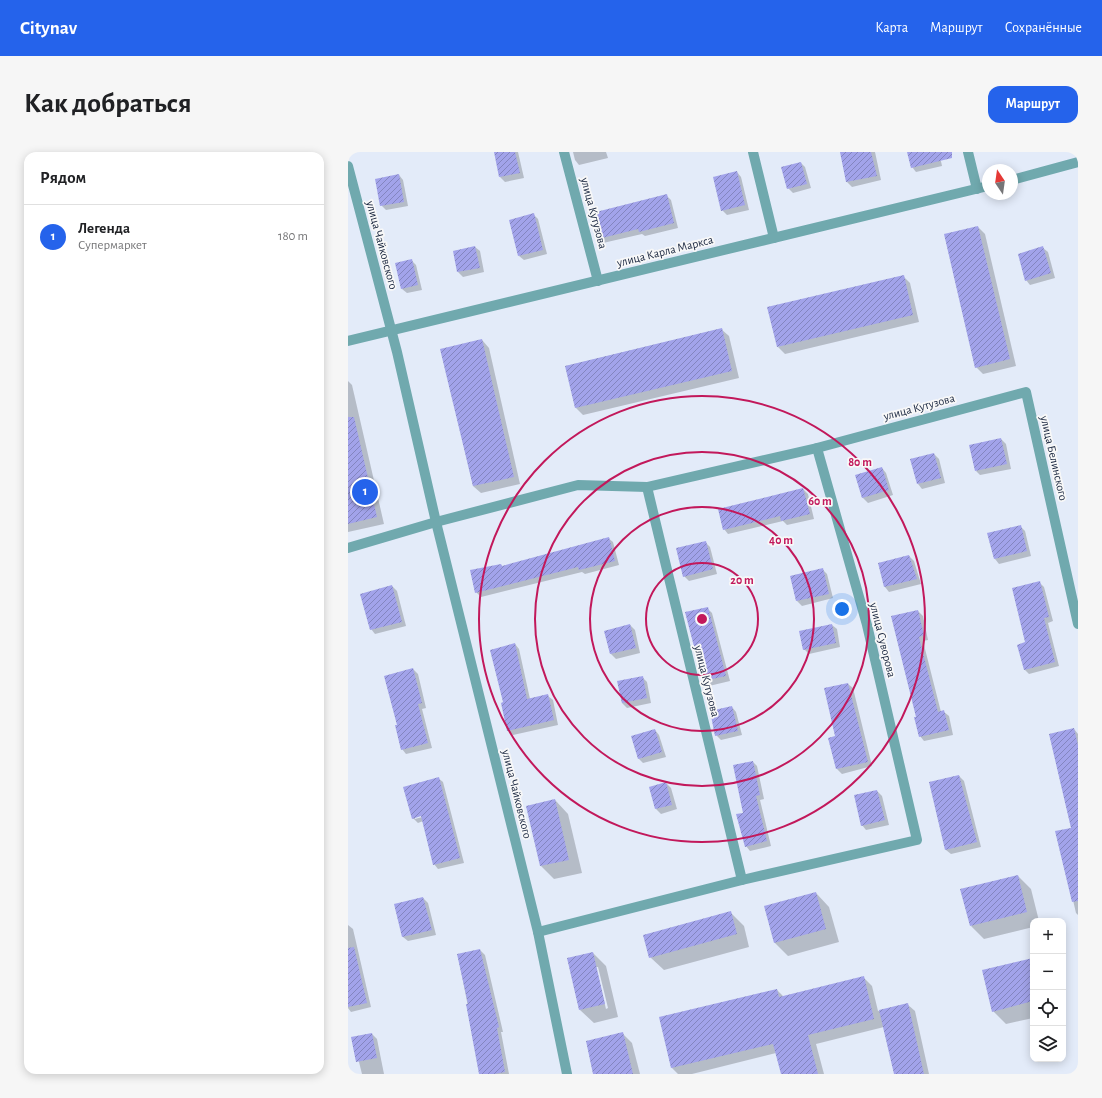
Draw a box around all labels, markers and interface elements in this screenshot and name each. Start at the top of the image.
text: Citynav [20,19,77,38]
text: Карта [875,21,908,35]
text: Маршрут [930,21,983,35]
text: Сохранённые [1005,21,1082,35]
button: Маршрут [988,86,1078,123]
text: Как добраться [24,90,192,118]
north arrow [982,164,1018,200]
text: Рядом [40,169,86,186]
street label: улица Кутузова [577,175,609,251]
street label: улица Чайковского [363,199,400,291]
text: Легенда [78,221,130,236]
text: 1 [51,230,55,243]
text: 180 m [278,230,308,243]
street label: улица Карла Маркса [615,233,715,270]
text: Супермаркет [78,239,147,252]
street label: улица Кутузова [881,392,957,424]
street label: улица Белинского [1037,414,1070,502]
text: 80 m [848,456,872,468]
pin: 1 [352,477,378,507]
text: 60 m [808,495,832,507]
text: 40 m [769,534,793,546]
text: 20 m [730,574,754,586]
your location [832,599,852,619]
street label: улица Суворова [867,600,898,679]
centre of rings [695,612,709,626]
street label: улица Кутузова [691,643,722,719]
street label: улица Чайковского [499,747,534,840]
map controls [1030,918,1066,1062]
button: + [1030,918,1066,954]
button: − [1030,954,1066,990]
button: locate [1030,990,1066,1026]
button: layers [1030,1026,1066,1062]

